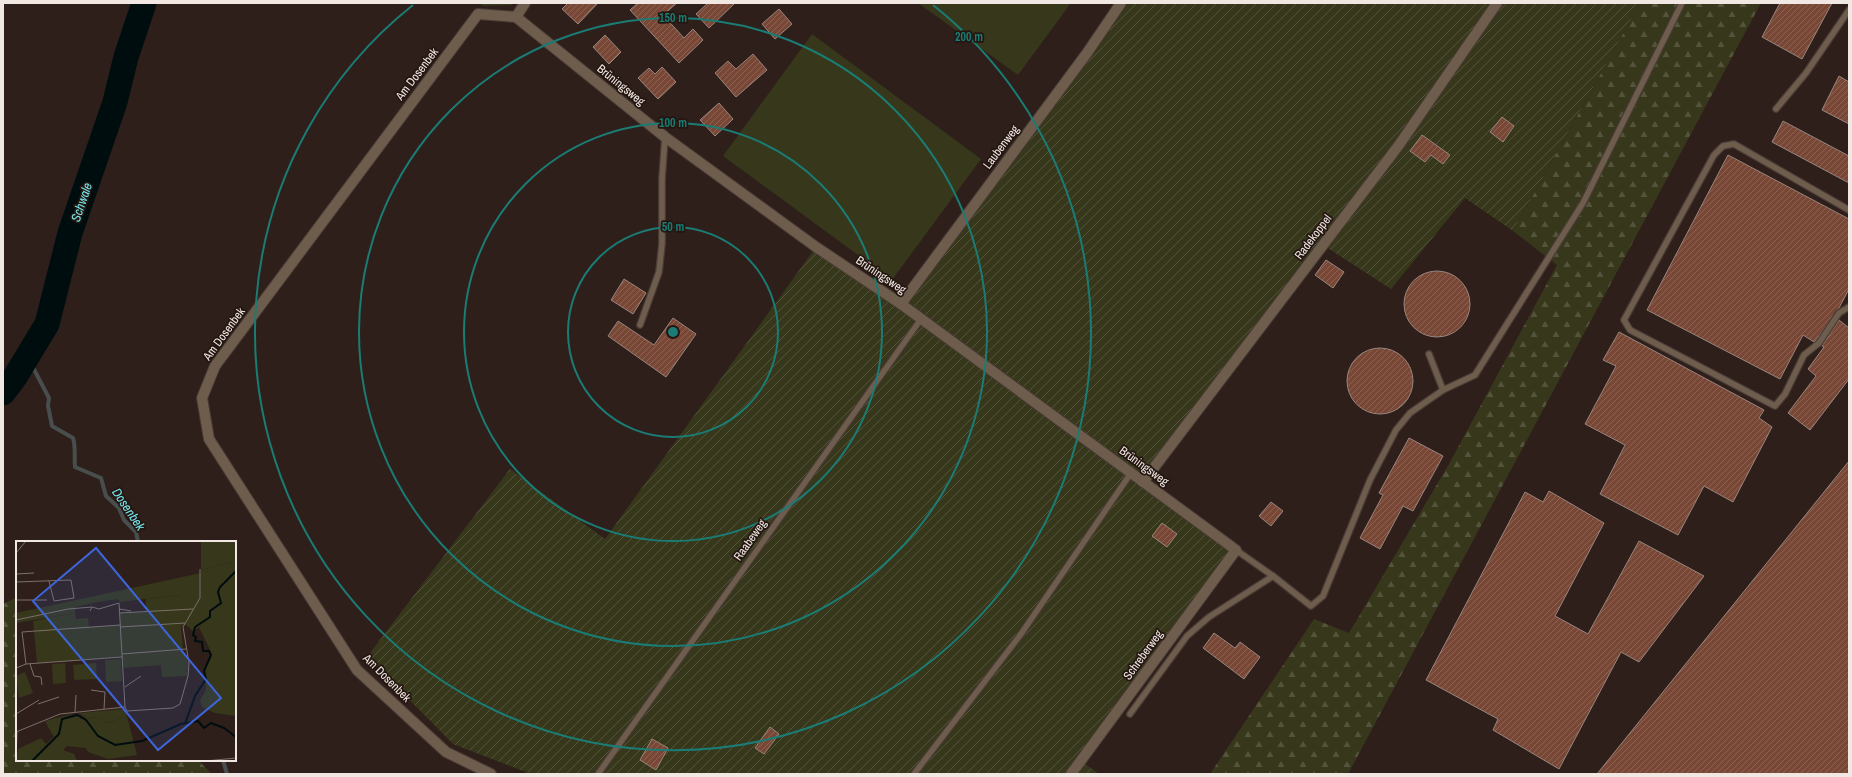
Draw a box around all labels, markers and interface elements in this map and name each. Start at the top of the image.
text: 150 m [659,10,687,26]
text: 200 m [955,29,983,45]
street label: Am Dosenbek [391,44,442,104]
street label: Brüningsweg [594,61,649,110]
text: 100 m [659,115,687,131]
street label: Laubenweg [979,121,1023,172]
water label: Schwale [67,180,96,224]
street label: Radekoppel [1291,211,1335,263]
text: 50 m [662,219,684,235]
street label: Brüningsweg [853,252,910,298]
street label: Am Dosenbek [199,304,249,365]
centre of rings [666,325,680,339]
street label: Brüningsweg [1116,443,1172,490]
water label: Dosenbek [108,485,149,534]
street label: Raabeweg [730,516,770,564]
inset map [16,541,236,761]
street label: Schreberweg [1119,626,1167,683]
street label: Am Dosenbek [359,650,415,706]

